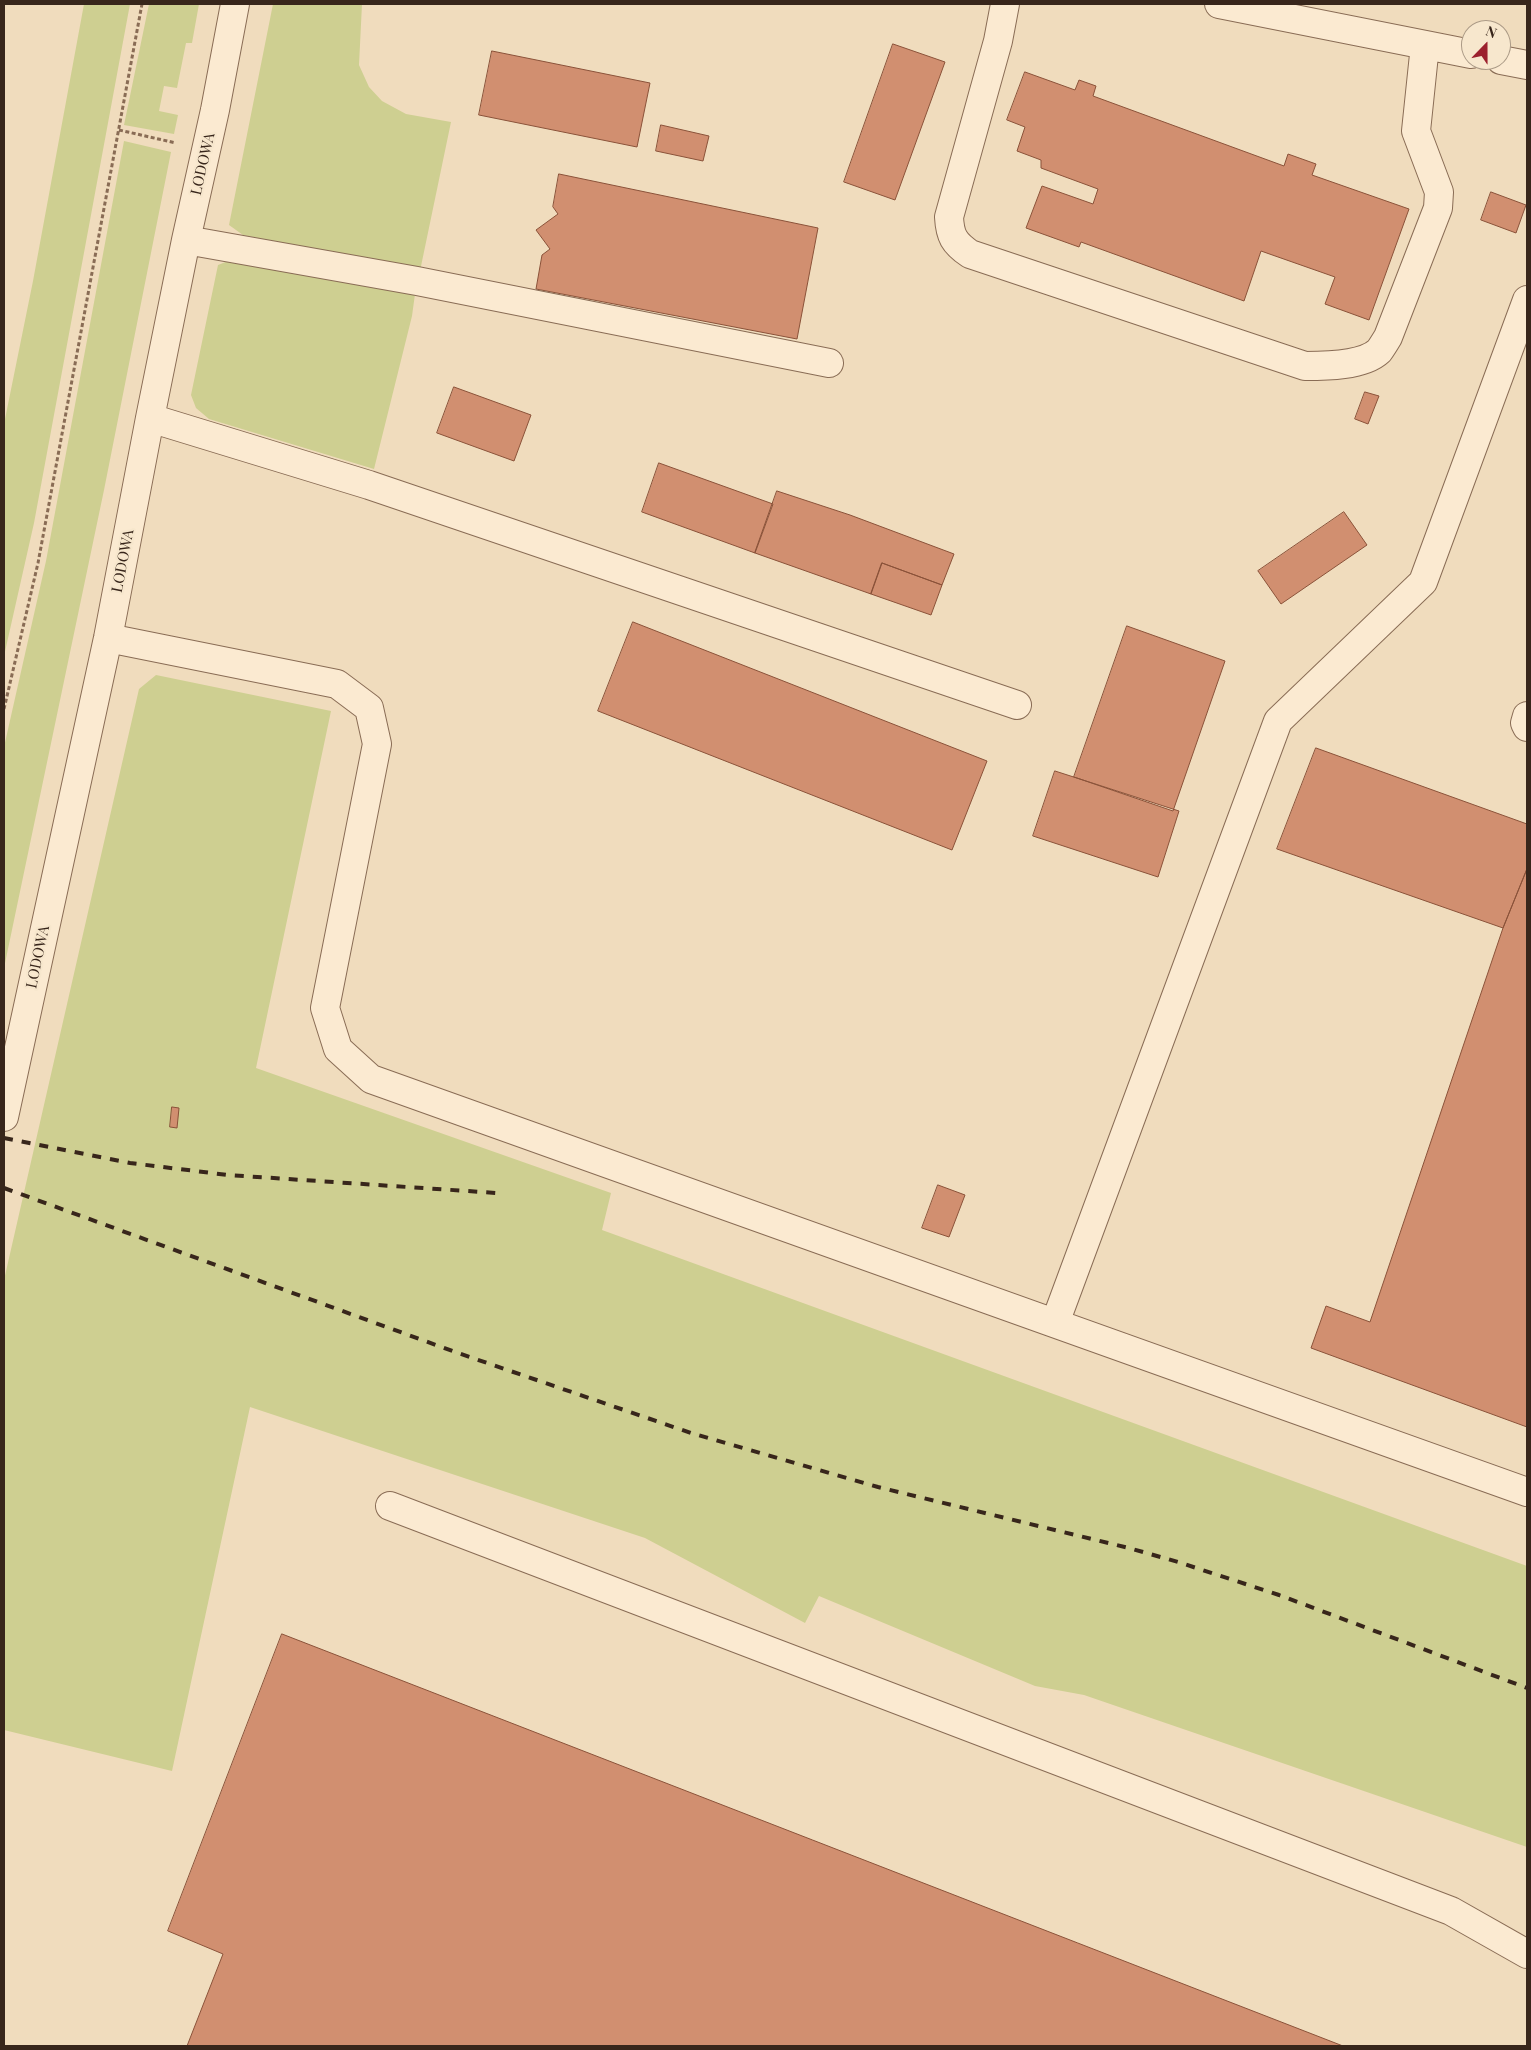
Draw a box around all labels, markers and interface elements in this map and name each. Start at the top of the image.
north arrow [1461,20,1511,70]
text: N [1483,21,1500,42]
street label: LODOWA [187,131,219,197]
street label: LODOWA [108,528,138,594]
street label: LODOWA [23,924,53,990]

